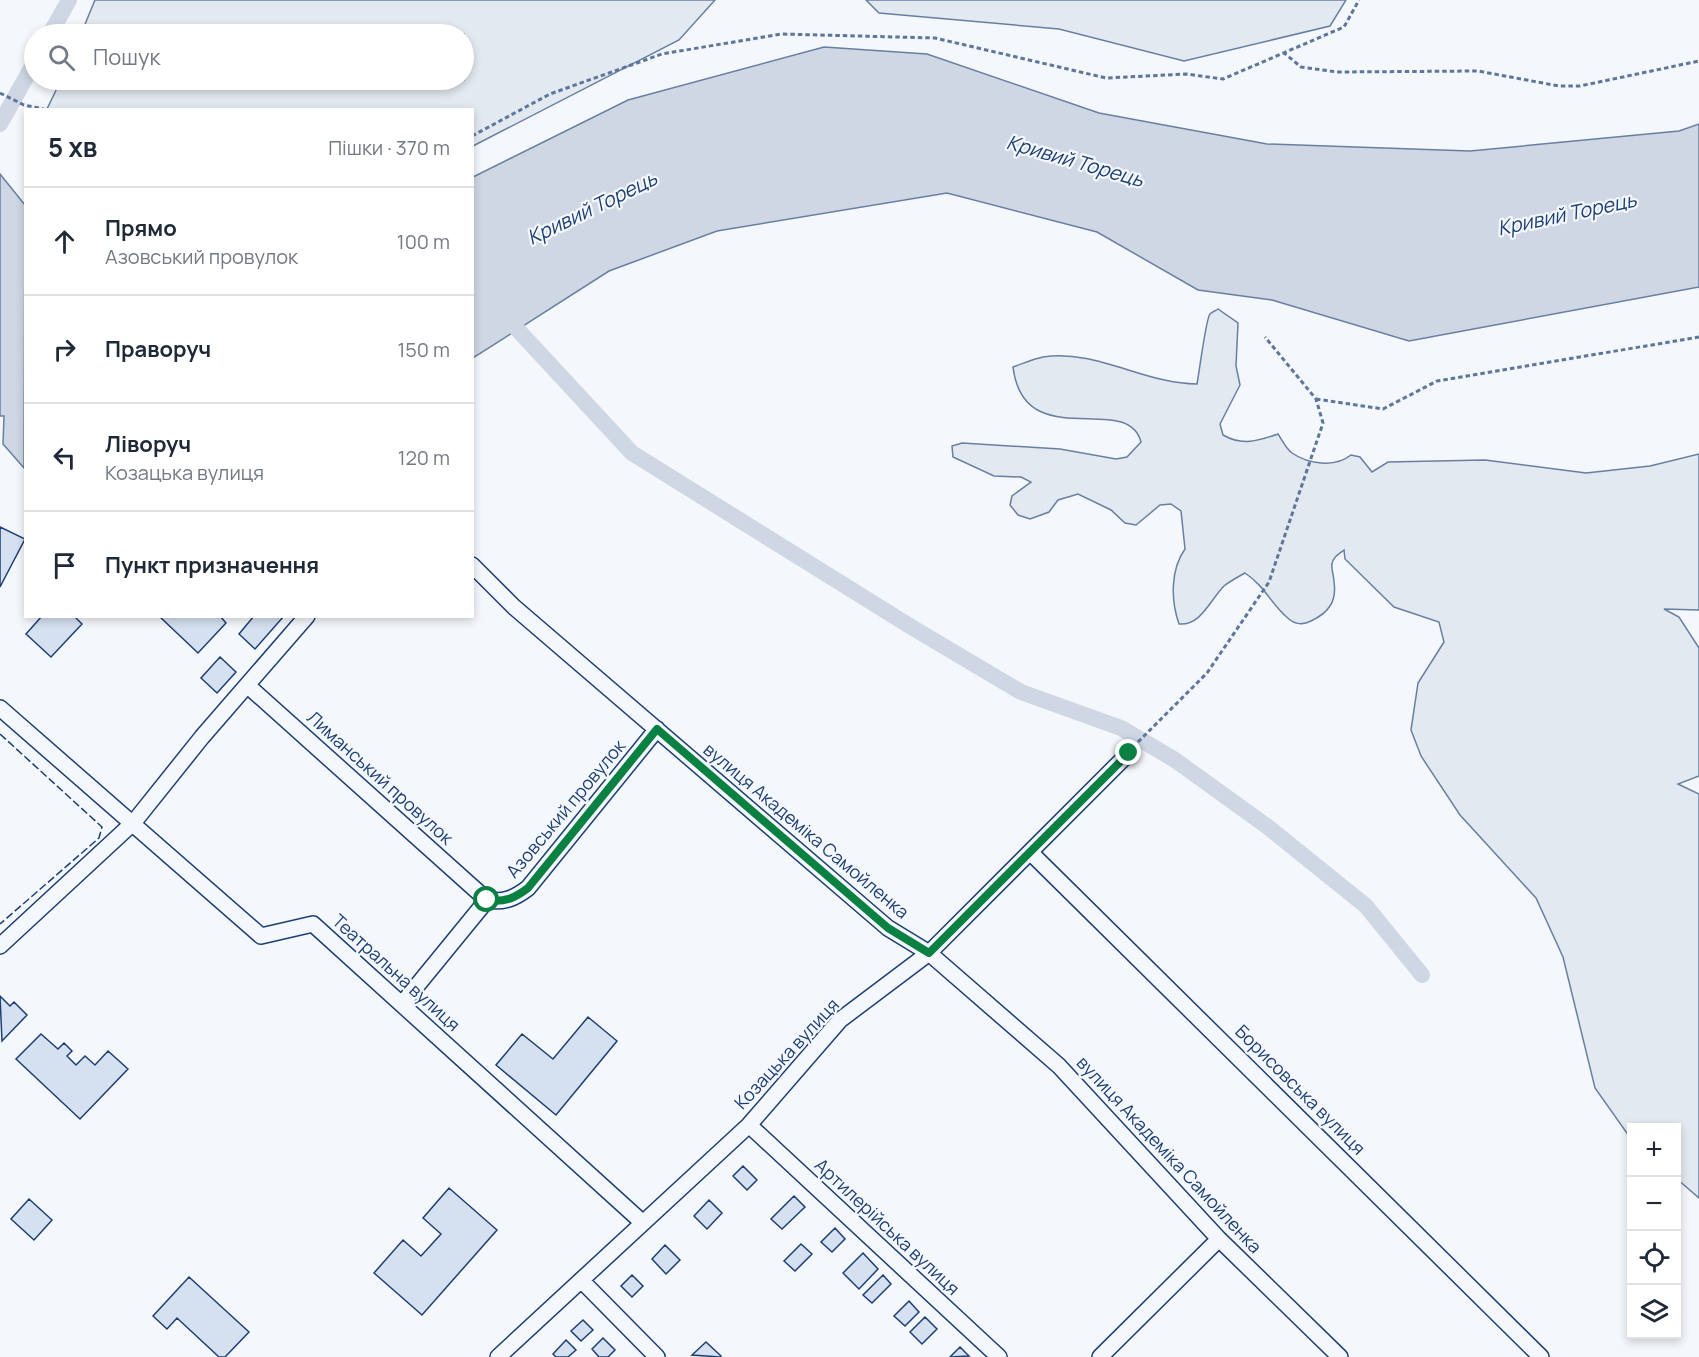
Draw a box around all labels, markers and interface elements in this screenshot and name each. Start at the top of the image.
search box [24,24,474,90]
icon: search [45,41,78,74]
text: Пошук [93,42,160,72]
water label: Кривий Торець [1004,128,1147,193]
text: 5 хв [48,129,97,165]
text: Пішки · 370 m [328,134,450,161]
water label: Кривий Торець [522,164,661,251]
water label: Кривий Торець [1495,186,1639,241]
text: Прямо [105,213,177,243]
icon: ahead [48,225,81,258]
text: 100 m [397,228,450,255]
text: Азовський провулок [105,243,298,270]
icon: right [48,333,81,366]
text: Праворуч [105,334,211,364]
text: 150 m [397,336,450,363]
text: Ліворуч [105,429,191,459]
icon: left [48,441,81,474]
text: 120 m [398,444,450,471]
text: Козацька вулиця [105,459,264,486]
icon: arrive [48,549,81,582]
text: Пункт призначення [105,550,319,580]
street label: Лиманський провулок [302,705,460,850]
street label: Азовський провулок [500,733,631,883]
street label: вулиця Академіка Самойленка [699,737,914,923]
route end [1115,739,1141,765]
route start [473,886,499,912]
street label: Театральна вулиця [328,908,466,1036]
street label: Козацька вулиця [729,993,844,1114]
street label: Борисовська вулиця [1230,1019,1371,1160]
street label: вулиця Академіка Самойленка [1072,1051,1268,1258]
map controls [1627,1123,1681,1339]
button: + [1627,1123,1681,1177]
street label: Артилерійська вулиця [810,1153,965,1300]
button: − [1627,1177,1681,1231]
button: locate [1627,1231,1681,1285]
button: layers [1627,1285,1681,1339]

